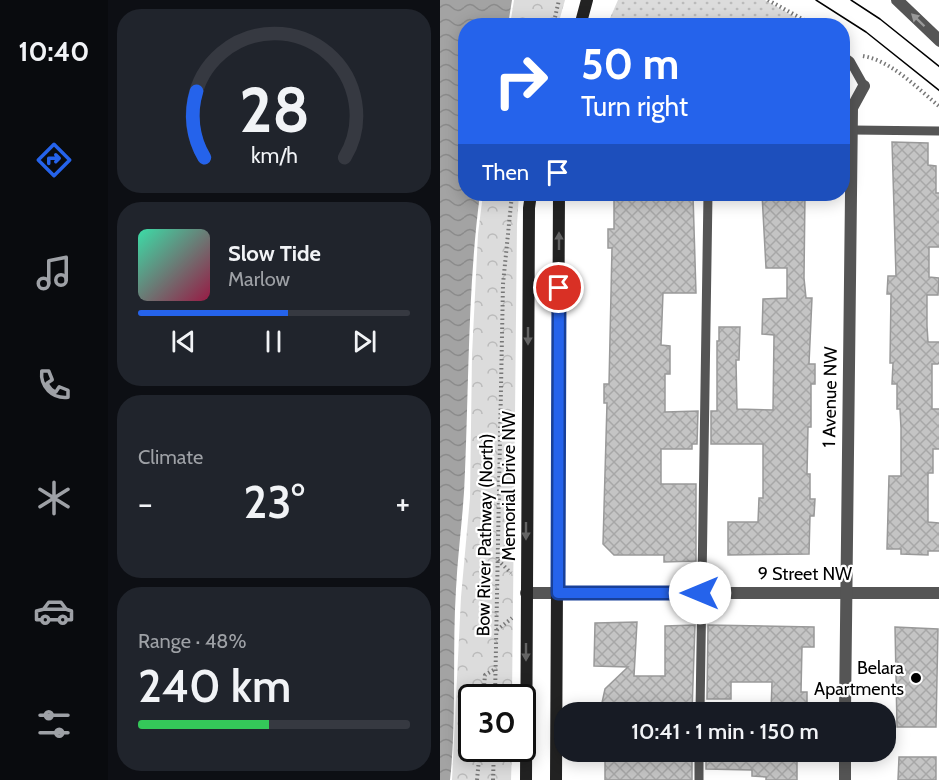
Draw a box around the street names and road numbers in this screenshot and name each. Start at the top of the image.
street label: 1 Avenue NW [818,346,842,448]
street label: Memorial Drive NW [498,411,520,561]
street label: Bow River Pathway (North) [472,433,498,637]
street label: 9 Street NW [758,563,852,585]

